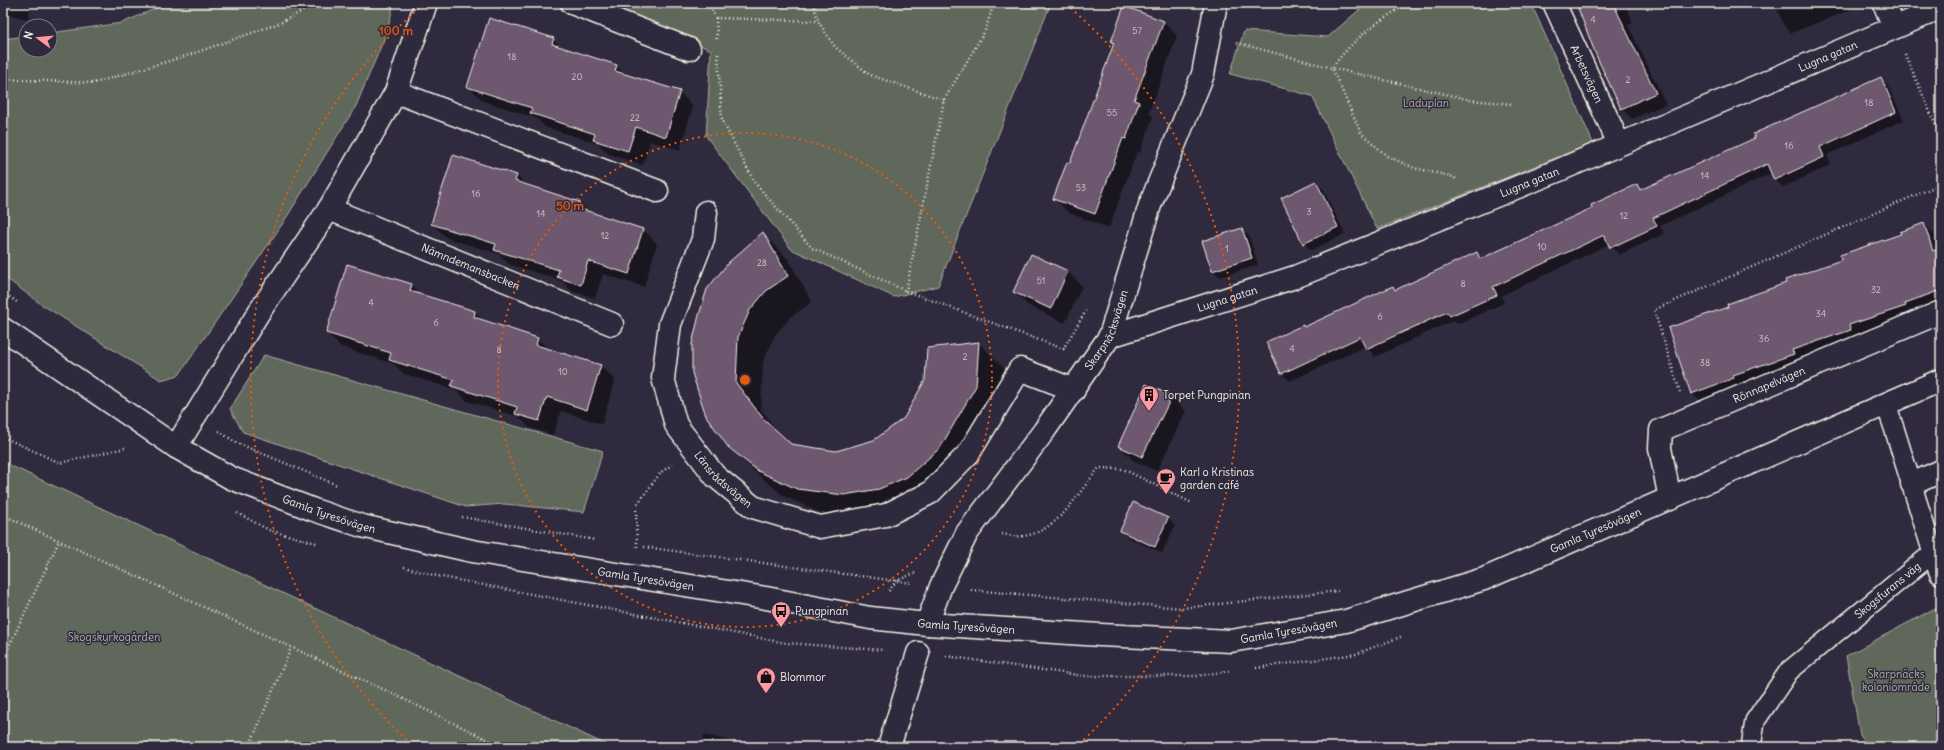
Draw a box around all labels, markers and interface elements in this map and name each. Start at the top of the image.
house number: 4 [1590,14,1596,25]
north arrow [18,18,58,58]
text: 100 m [379,23,413,38]
house number: 57 [1132,25,1142,36]
text: N [21,30,36,41]
street label: Lugna gatan [1796,37,1859,75]
street label: Arbetsvägen [1567,43,1606,105]
house number: 18 [508,51,516,62]
house number: 20 [572,71,583,82]
house number: 2 [1626,74,1631,85]
park label: Laduplan [1403,96,1449,110]
house number: 18 [1865,97,1873,108]
house number: 55 [1107,107,1117,118]
house number: 22 [630,112,640,123]
house number: 16 [1785,140,1793,151]
street label: Lugna gatan [1498,164,1561,200]
house number: 14 [1701,170,1709,181]
house number: 53 [1076,182,1086,193]
house number: 16 [472,188,480,199]
text: 50 m [556,198,585,213]
house number: 3 [1306,206,1312,217]
house number: 14 [537,208,545,219]
house number: 12 [1620,210,1628,221]
house number: 12 [601,230,609,241]
street label: Nämndemansbacken [419,240,522,293]
house number: 10 [1537,241,1547,252]
house number: 1 [1225,243,1229,254]
house number: 28 [757,257,767,268]
house number: 51 [1037,275,1045,286]
house number: 8 [1460,278,1466,289]
street label: Lugna gatan [1195,282,1259,315]
house number: 32 [1871,284,1881,295]
street label: Skarpnäcksvägen [1082,288,1131,373]
house number: 4 [368,297,374,308]
house number: 34 [1816,308,1826,319]
house number: 6 [1377,311,1383,322]
house number: 6 [433,317,439,328]
house number: 36 [1759,333,1769,344]
house number: 4 [1289,343,1295,354]
house number: 8 [496,344,502,355]
house number: 2 [963,351,968,362]
house number: 38 [1700,357,1710,368]
street label: Rönnapelvägen [1731,363,1807,406]
house number: 10 [558,366,568,377]
centre of rings [738,373,752,387]
building icon: Torpet Pungpinan [1138,384,1160,412]
place label: Torpet Pungpinan [1163,388,1251,402]
street label: Länsrådsvägen [691,448,755,511]
place label: Karl o Kristinas garden café [1180,465,1254,492]
cafe icon: Karl o Kristinas garden café [1155,467,1177,495]
street label: Gamla Tyresövägen [280,491,377,536]
street label: Gamla Tyresövägen [1548,504,1643,556]
street label: Skogsfurans väg [1851,559,1923,622]
street label: Gamla Tyresövägen [596,564,695,593]
bus stop icon: Pungpinan [770,600,792,628]
place label: Pungpinan [795,604,848,618]
street label: Gamla Tyresövägen [917,616,1015,637]
street label: Gamla Tyresövägen [1239,616,1338,646]
park label: Skogskyrkogården [68,630,160,644]
shop icon: Blommor [755,666,777,694]
park label: Skarpnäcks koloniområde [1862,667,1930,694]
place label: Blommor [780,670,826,684]

